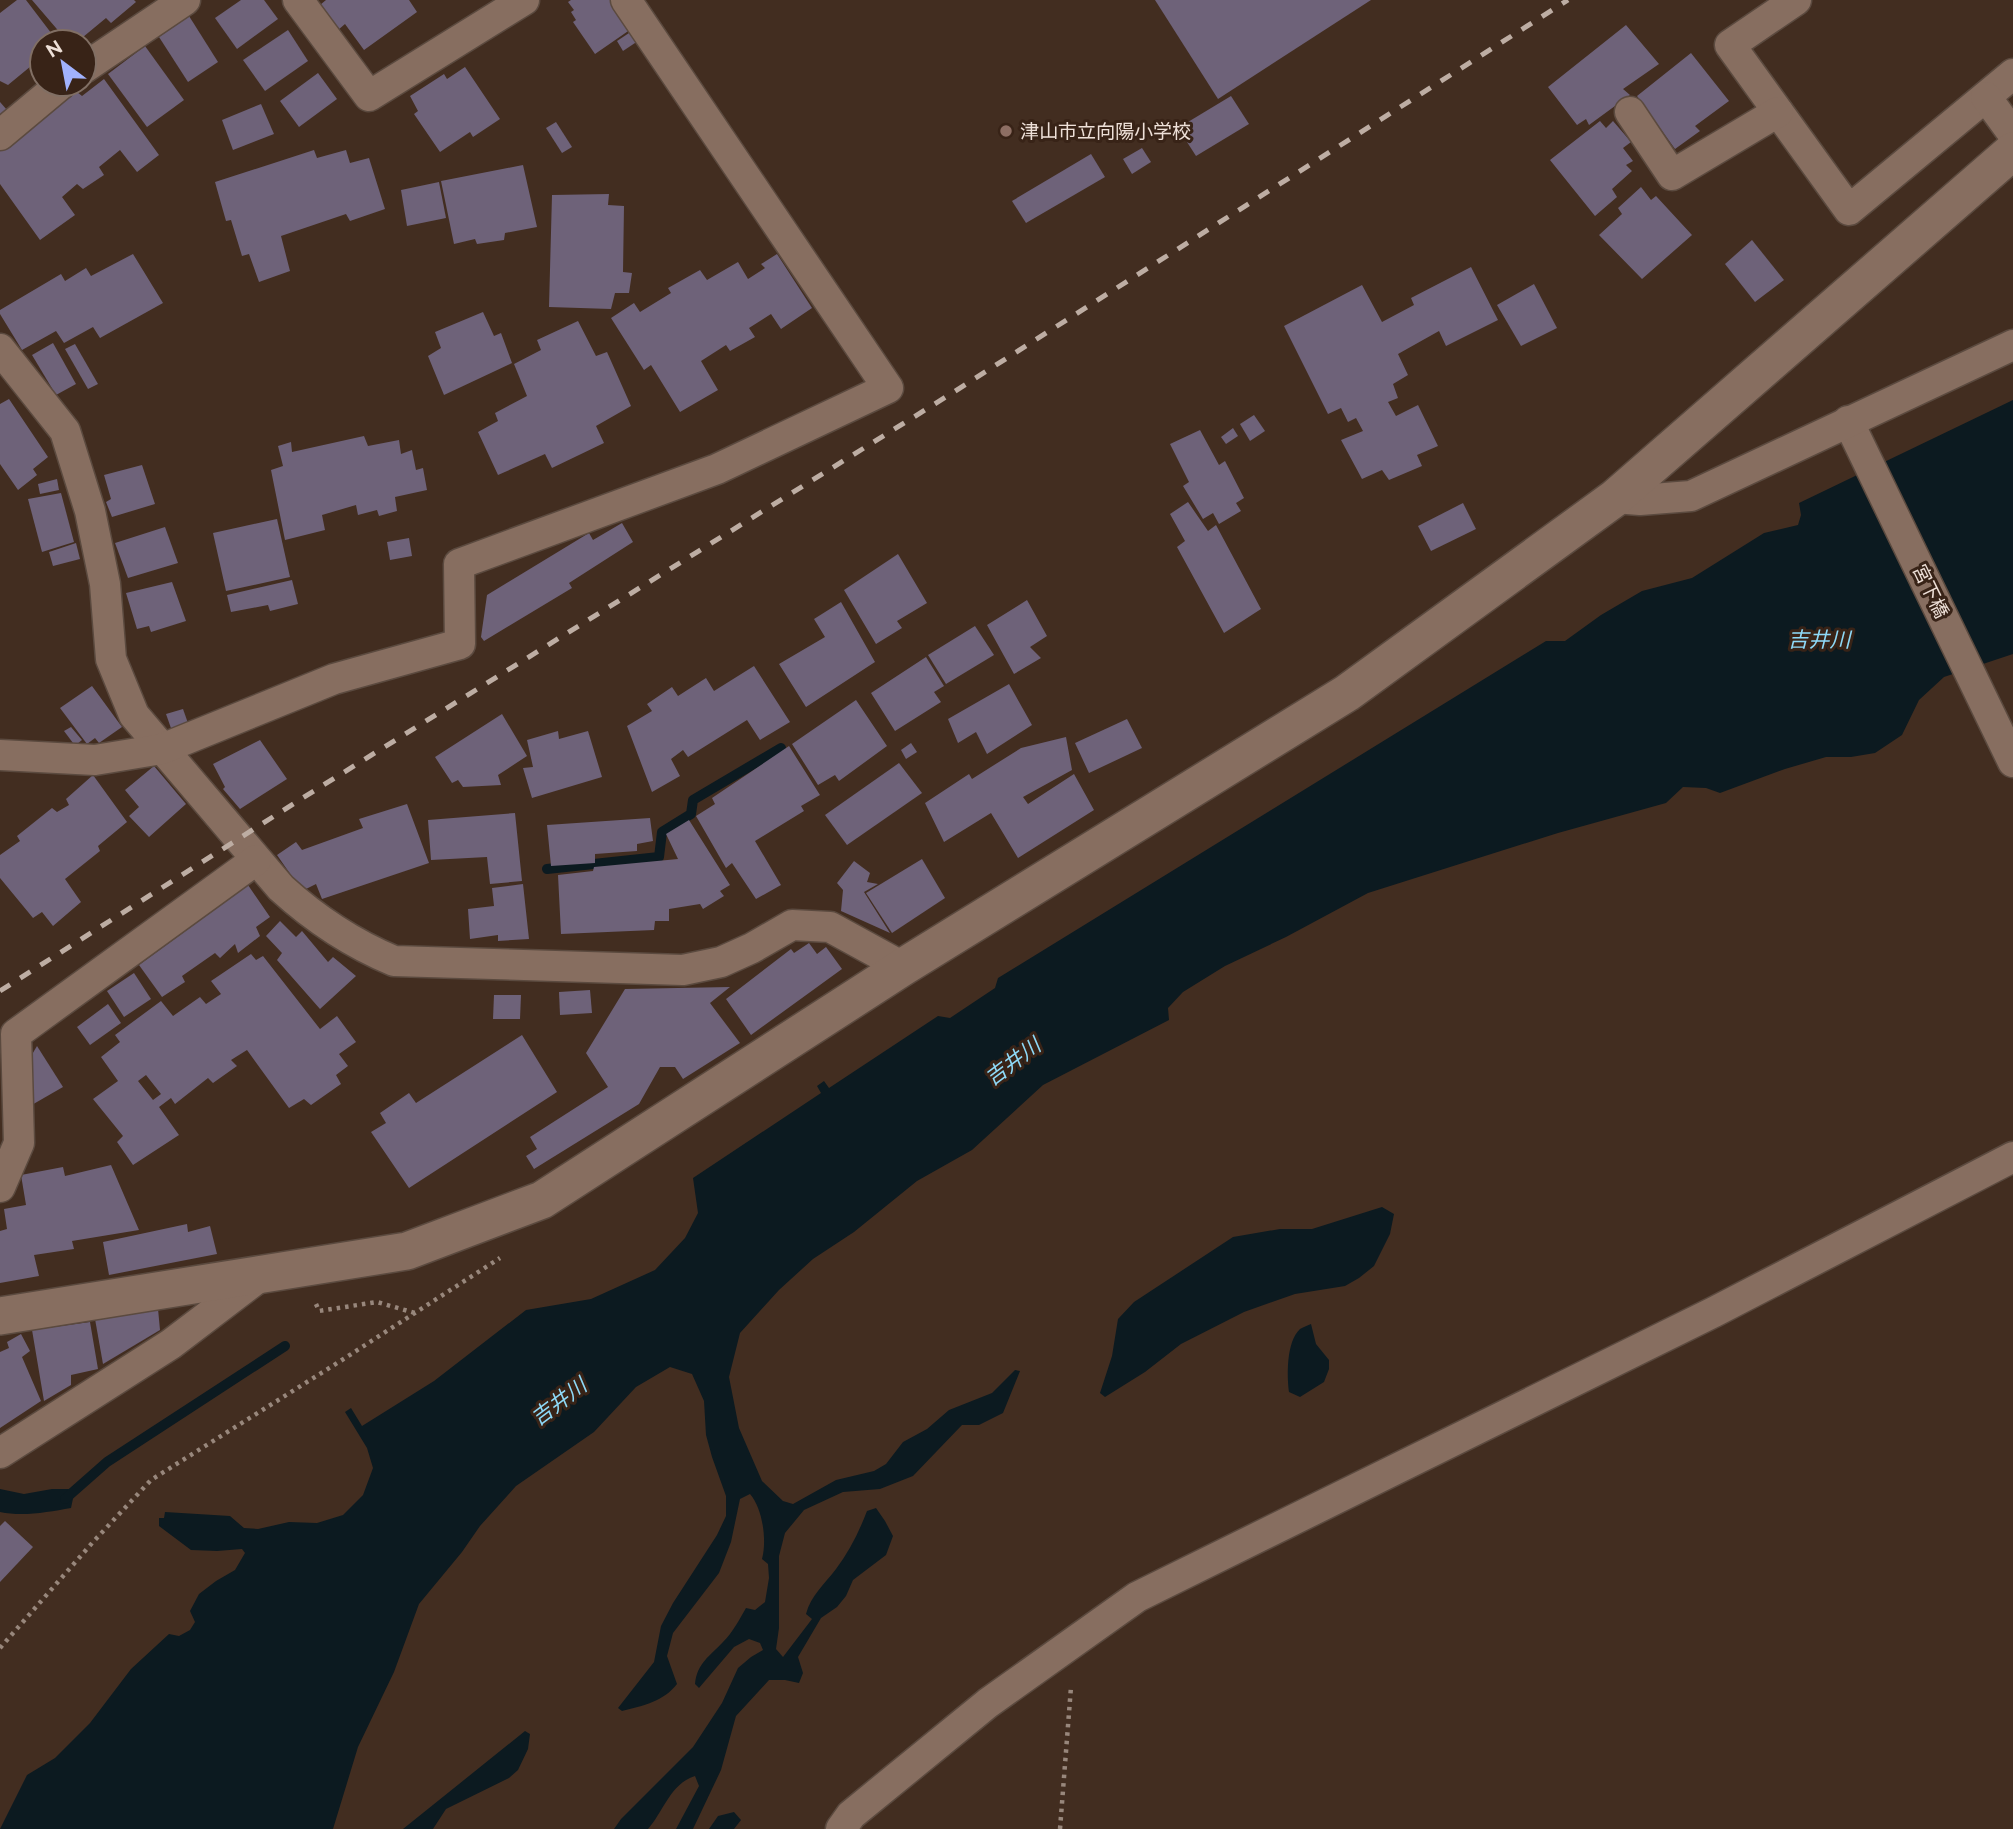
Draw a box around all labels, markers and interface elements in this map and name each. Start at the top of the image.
north arrow [28,28,98,98]
text: N [42,35,66,62]
place label: 津山市立向陽小学校 [1020,120,1191,142]
marker: 津山市立向陽小学校 [998,123,1014,139]
street label: 宮下橋 [1909,561,1953,621]
water label: 吉井川 [1788,627,1852,652]
water label: 吉井川 [980,1031,1047,1091]
water label: 吉井川 [526,1371,593,1431]

